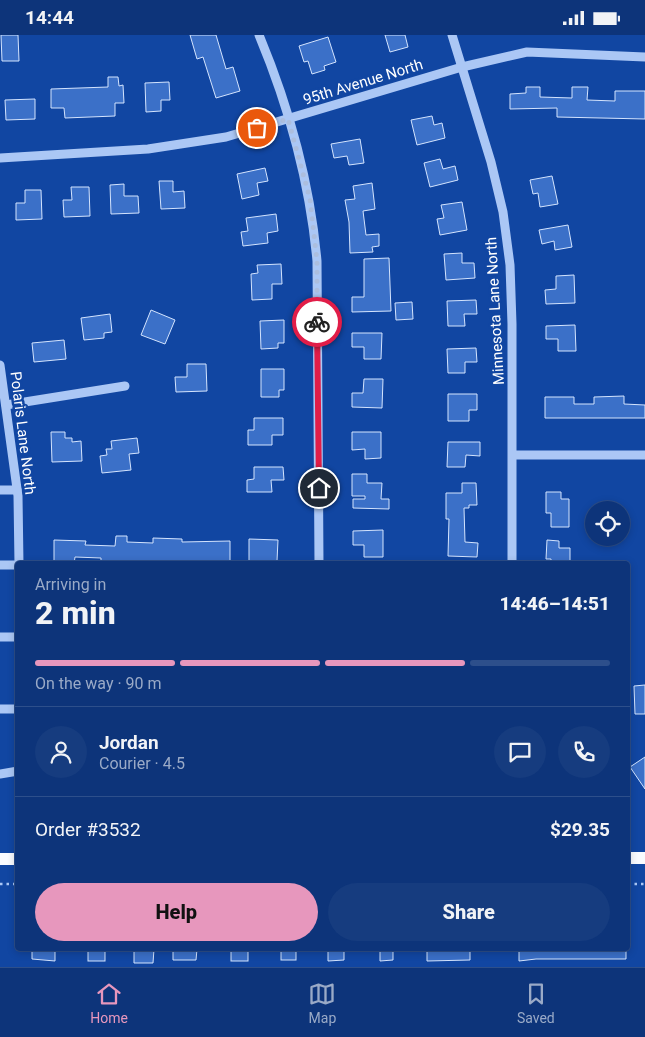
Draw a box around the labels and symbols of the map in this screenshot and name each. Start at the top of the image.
street label: 95th Avenue North [301,55,425,109]
pin [236,107,278,149]
street label: Minnesota Lane North [482,236,508,386]
courier [292,297,342,347]
street label: Polaris Lane North [7,370,39,496]
pin [298,467,340,509]

